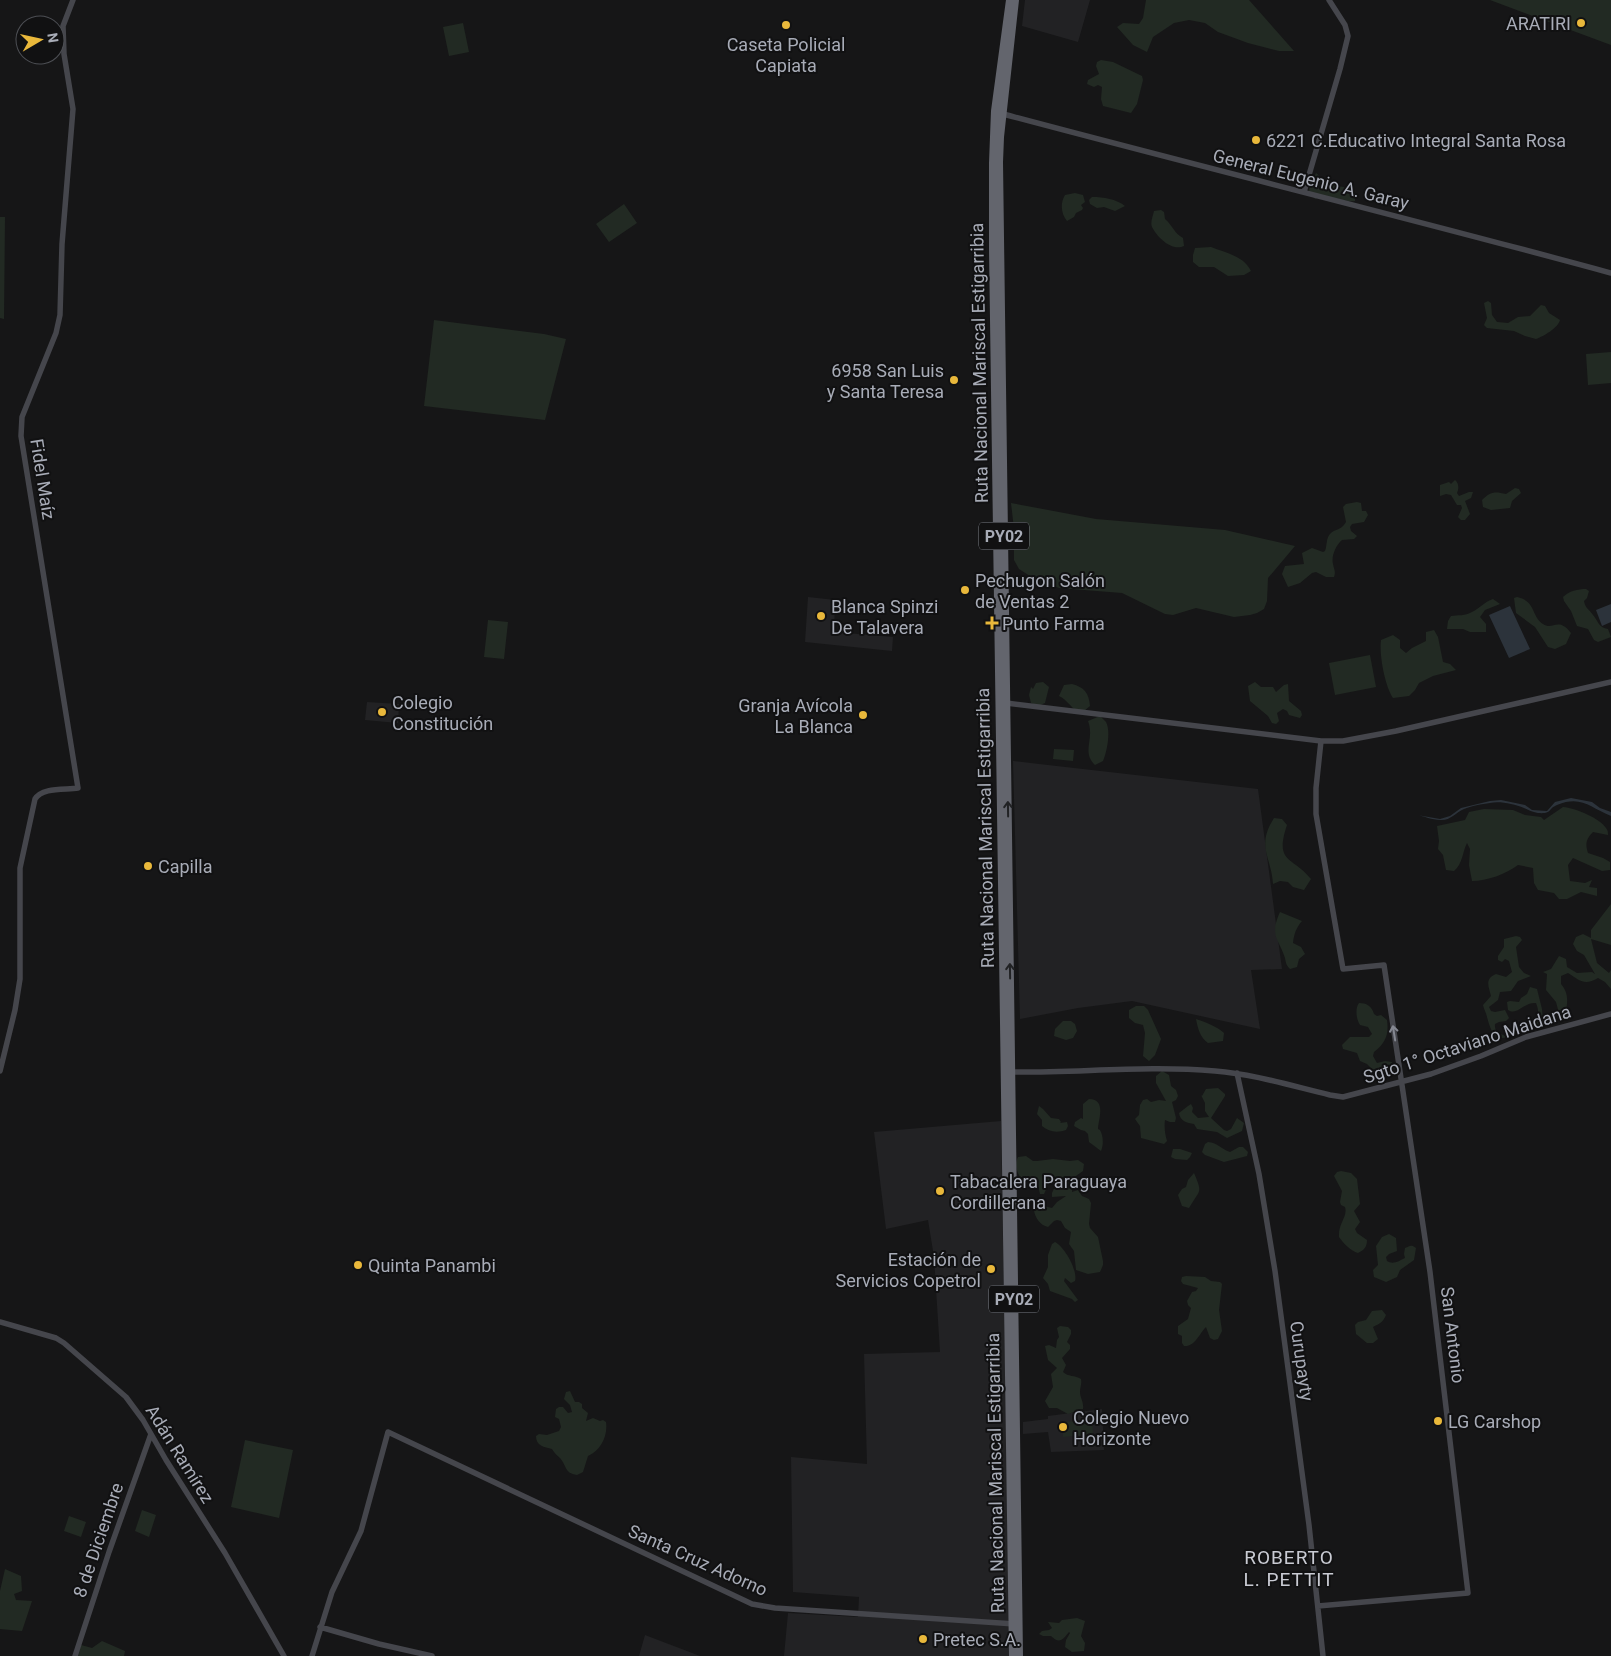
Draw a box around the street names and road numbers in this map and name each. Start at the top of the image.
street label: General Eugenio A. Garay [1211,144,1412,214]
street label: Ruta Nacional Mariscal Estigarribia [966,223,992,503]
street label: Fidel Maíz [26,437,60,521]
road number: PY02 [979,522,1029,550]
street label: Ruta Nacional Mariscal Estigarribia [972,688,998,968]
street label: Sgto 1° Octaviano Maidana [1361,1000,1573,1088]
road number: PY02 [989,1286,1039,1312]
street label: San Antonio [1437,1286,1469,1384]
street label: Curupayty [1286,1320,1318,1403]
street label: Ruta Nacional Mariscal Estigarribia [982,1333,1008,1613]
street label: Adán Ramírez [142,1401,219,1507]
street label: 8 de Diciembre [69,1480,127,1600]
street label: Santa Cruz Adorno [625,1520,771,1600]

